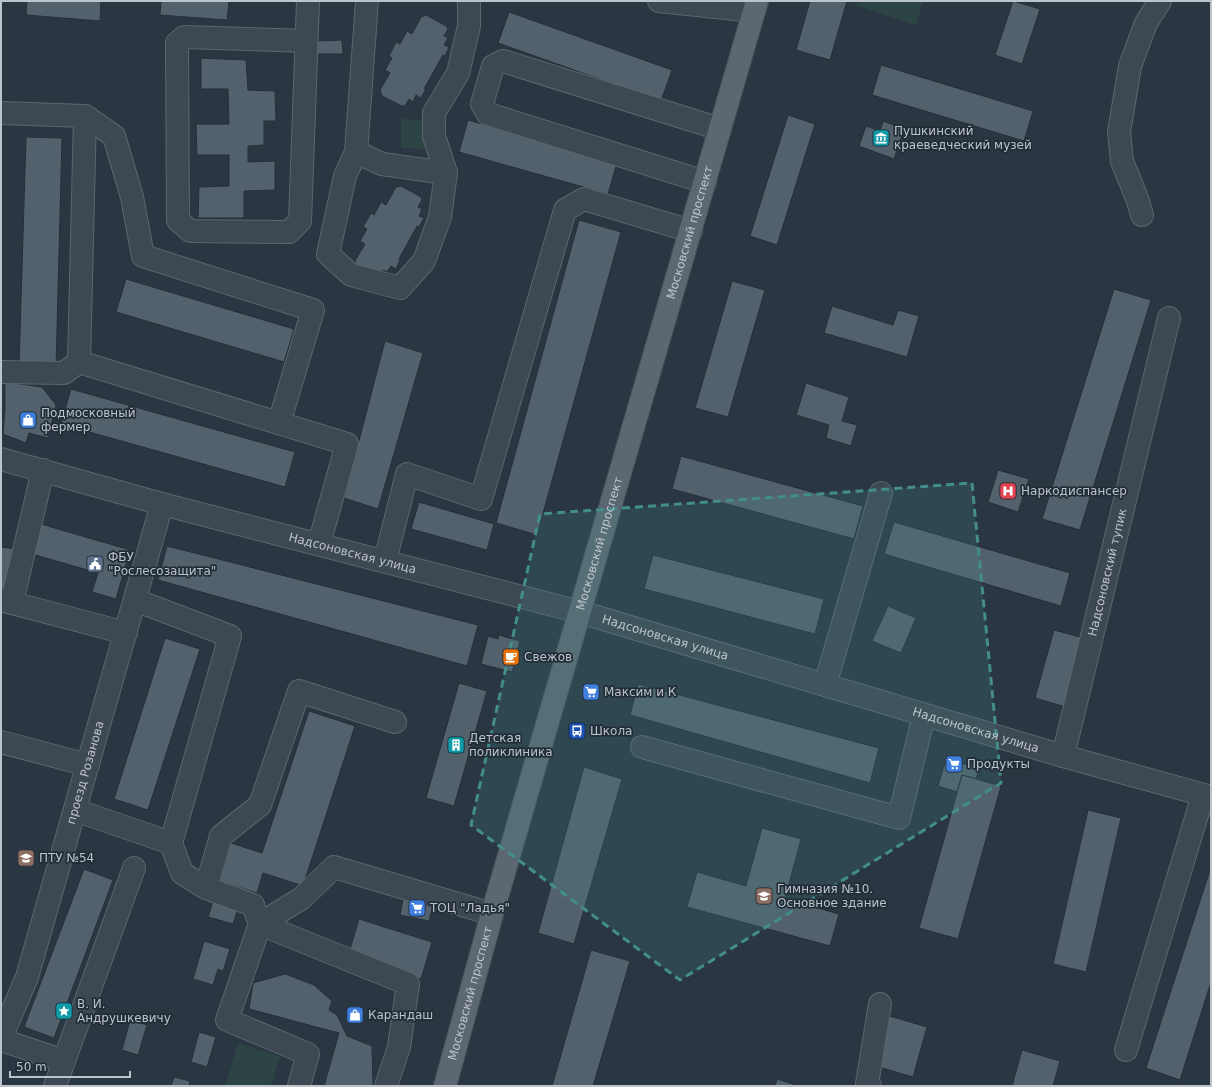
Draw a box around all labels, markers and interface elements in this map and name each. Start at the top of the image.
place label: Пушкинский краеведческий музей [894,124,1032,152]
museum icon: Пушкинский краеведческий музей [871,128,891,148]
street label: Московский проспект [664,164,716,301]
place label: Подмосковный фермер [41,406,135,434]
shop icon: Подмосковный фермер [18,410,38,430]
street label: Московский проспект [574,475,626,612]
hospital icon: Наркодиспансер [998,481,1018,501]
place label: Наркодиспансер [1021,484,1127,498]
street label: Надсоновский тупик [1085,507,1130,638]
street label: Надсоновская улица [287,530,418,576]
place label: ФБУ "Рослесозащита" [108,550,216,578]
public building icon: ФБУ "Рослесозащита" [85,554,105,574]
street label: Надсоновская улица [600,612,730,663]
cafe icon: Свежов [501,647,521,667]
place label: Свежов [524,650,572,664]
supermarket icon: Максим и К [581,682,601,702]
place label: Максим и К [604,685,677,699]
street label: Надсоновская улица [911,705,1041,755]
street label: проезд Розанова [64,719,107,826]
bus stop icon: Школа [567,721,587,741]
place label: Школа [590,724,632,738]
place label: Детская поликлиника [469,731,553,759]
building icon: Детская поликлиника [446,735,466,755]
supermarket icon: Продукты [944,754,964,774]
place label: Продукты [967,757,1030,771]
school or university icon: ПТУ №54 [16,848,36,868]
place label: ПТУ №54 [39,851,94,865]
place label: Гимназия №10. Основное здание [777,882,887,910]
school or university icon: Гимназия №10. Основное здание [754,886,774,906]
supermarket icon: ТОЦ "Ладья" [407,898,427,918]
place label: ТОЦ "Ладья" [429,901,510,915]
street label: Московский проспект [445,925,495,1062]
place label: В. И. Андрушкевичу [77,997,171,1025]
place icon: В. И. Андрушкевичу [54,1001,74,1021]
shop icon: Карандаш [345,1005,365,1025]
place label: Карандаш [368,1008,433,1022]
scale bar [10,1053,130,1079]
text: 50 m [16,1060,47,1074]

